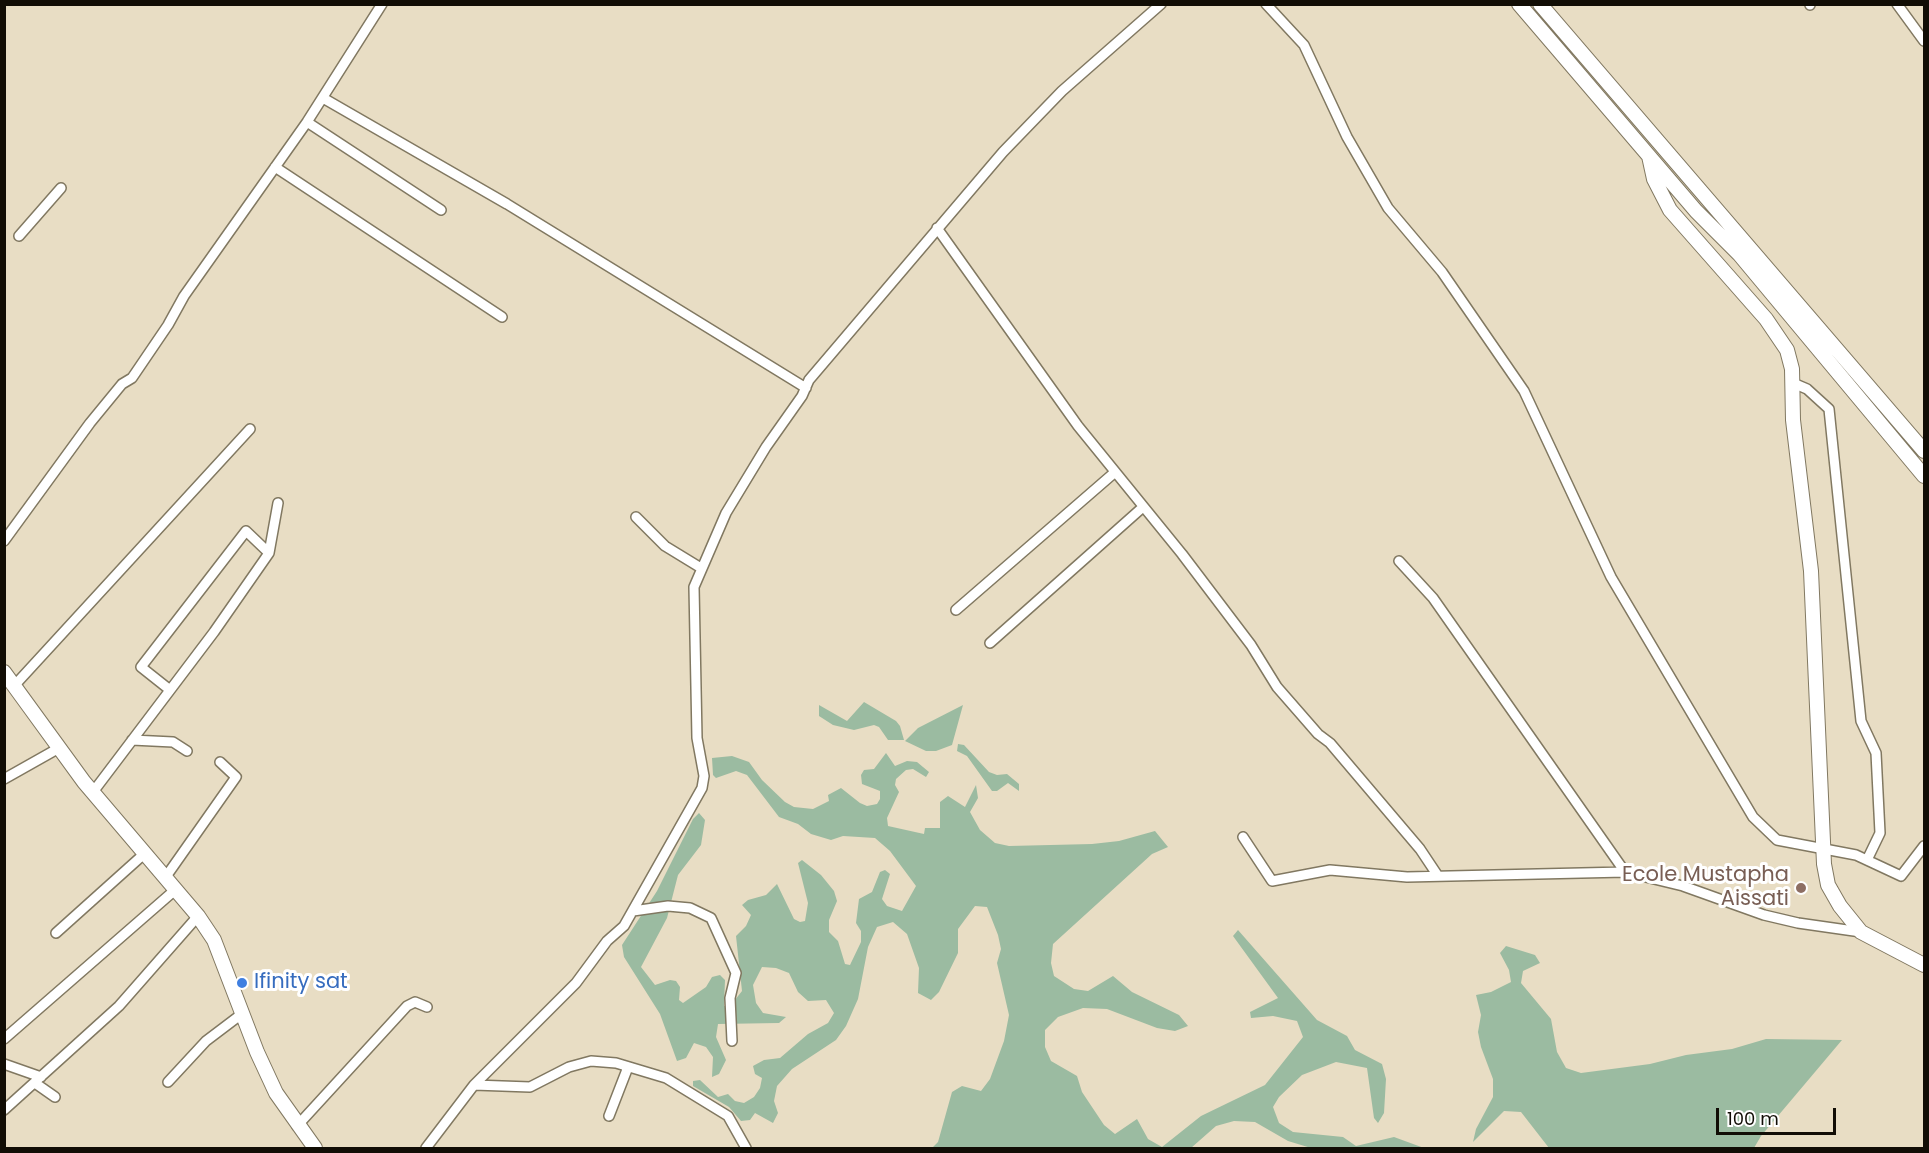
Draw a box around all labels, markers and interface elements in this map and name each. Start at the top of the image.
place label: Ecole Mustapha Aissati [1622,863,1789,913]
marker: Ecole Mustapha Aissati [1794,881,1808,895]
place label: Ifinity sat [254,970,348,996]
marker: Ifinity sat [235,976,249,990]
scale bar [1719,1096,1839,1134]
text: 100 m [1727,1106,1779,1131]

